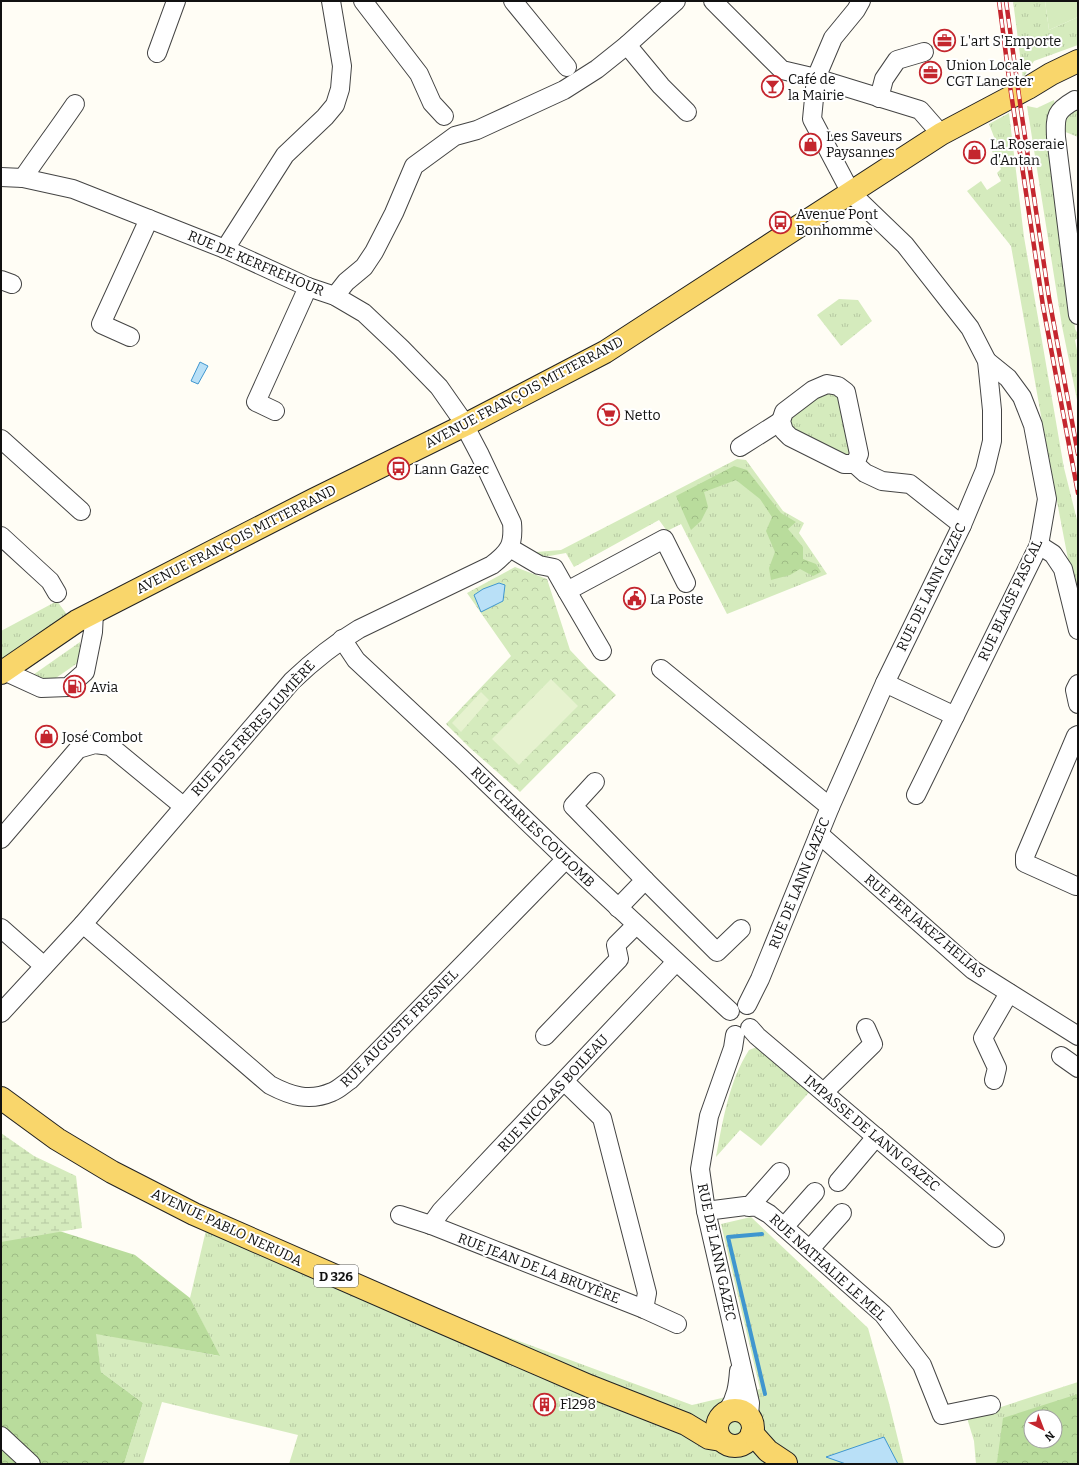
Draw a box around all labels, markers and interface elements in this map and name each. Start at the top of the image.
office icon: L'art S'Emporte [931,28,957,54]
place label: L'art S'Emporte [960,33,1061,50]
place label: Union Locale CGT Lanester [946,57,1033,90]
office icon: Union Locale CGT Lanester [917,60,943,86]
place label: Café de la Mairie [788,71,844,104]
bar icon: Café de la Mairie [759,74,785,100]
place label: Les Saveurs Paysannes [826,128,902,161]
shop icon: Les Saveurs Paysannes [797,131,823,157]
place label: La Roseraie d'Antan [990,136,1065,169]
shop icon: La Roseraie d'Antan [961,139,987,165]
place label: Avenue Pont Bonhomme [796,206,878,239]
bus stop icon: Avenue Pont Bonhomme [767,209,793,235]
street label: RUE DE KERFREHOUR [185,227,326,300]
street label: AVENUE FRANÇOIS MITTERRAND [422,333,626,452]
supermarket icon: Netto [596,402,622,428]
place label: Netto [624,407,661,424]
bus stop icon: Lann Gazec [386,456,412,482]
place label: Lann Gazec [414,461,489,478]
street label: AVENUE FRANÇOIS MITTERRAND [133,481,339,597]
street label: RUE DE LANN GAZEC [893,520,970,654]
street label: RUE BLAISE PASCAL [975,536,1046,664]
public building icon: La Poste [621,586,647,612]
place label: La Poste [650,591,703,608]
street label: RUE DES FRÈRES LUMIÈRE [187,656,319,800]
fuel station icon: Avia [62,674,88,700]
place label: Avia [90,679,119,696]
shop icon: José Combot [34,724,60,750]
place label: José Combot [61,729,143,746]
street label: RUE CHARLES COULOMB [467,764,598,891]
street label: RUE DE LANN GAZEC [765,815,834,951]
street label: RUE PER JAKEZ HELIAS [861,871,989,982]
street label: RUE AUGUSTE FRESNEL [337,966,462,1091]
street label: RUE NICOLAS BOILEAU [495,1031,613,1156]
street label: IMPASSE DE LANN GAZEC [800,1072,943,1195]
street label: RUE DE LANN GAZEC [694,1182,739,1322]
street label: AVENUE PABLO NERUDA [149,1185,305,1270]
street label: RUE NATHALIE LE MEL [766,1211,890,1324]
street label: RUE JEAN DE LA BRUYÈRE [455,1229,623,1307]
road number: D 326 [314,1265,358,1287]
building icon: Fl298 [532,1391,558,1417]
place label: Fl298 [560,1396,596,1413]
north arrow [1023,1409,1063,1449]
text: N [1041,1428,1057,1444]

